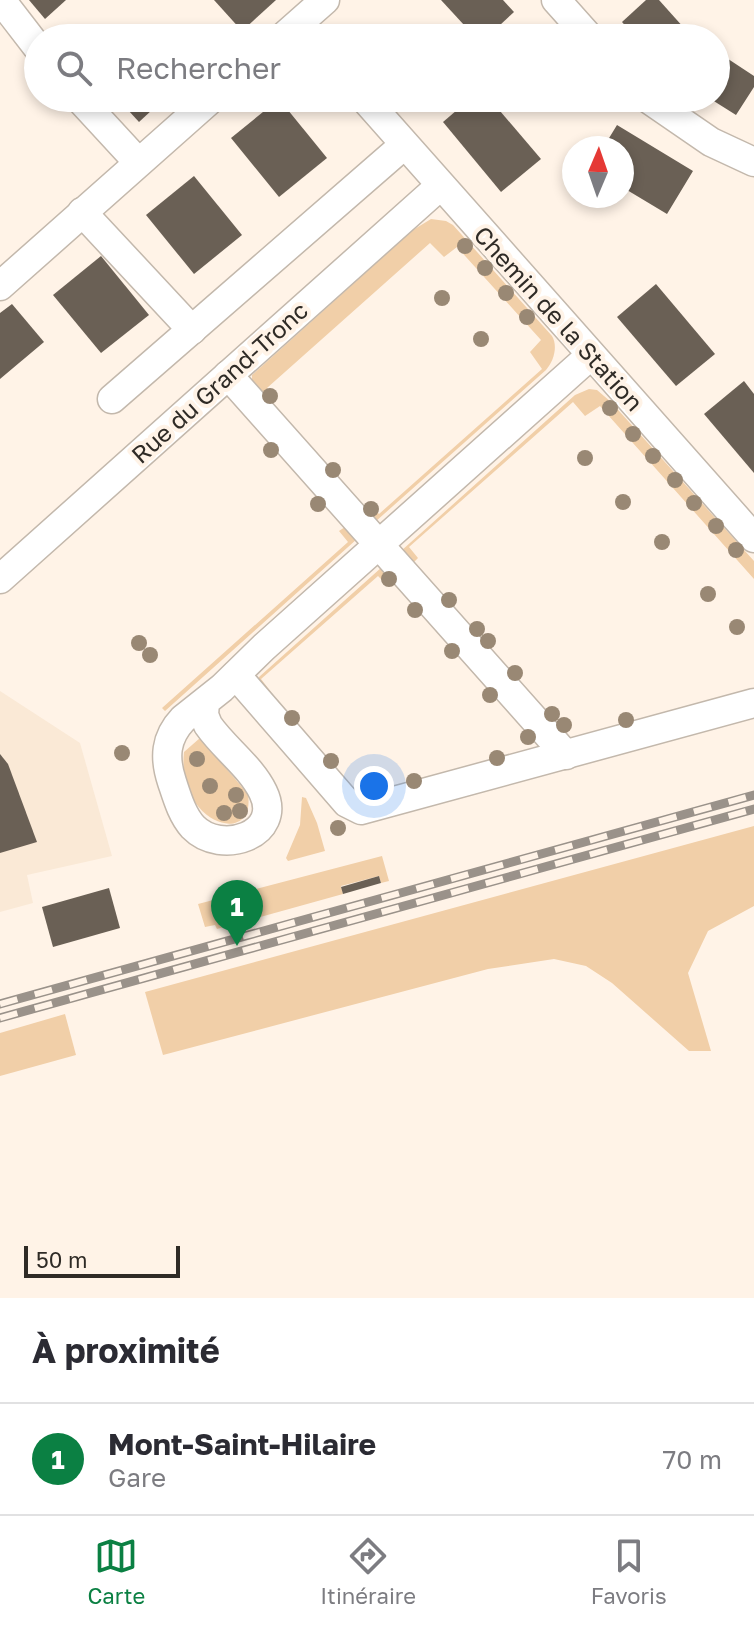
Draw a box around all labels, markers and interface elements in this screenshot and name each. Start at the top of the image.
search box [24,24,730,112]
icon: search [52,46,96,90]
text: Rechercher [116,50,281,86]
north arrow [562,136,634,208]
street label: Chemin de la Station [469,220,650,416]
street label: Rue du Grand-Tronc [125,295,313,469]
your location [354,766,394,806]
pin: 1 [211,880,263,946]
scale bar [24,1242,180,1278]
text: 50 m [36,1246,87,1273]
text: À proximité [32,1330,220,1370]
text: Mont-Saint-Hilaire [108,1426,376,1462]
text: 1 [51,1444,65,1475]
text: 70 m [663,1444,722,1475]
text: Gare [108,1462,166,1493]
tab: Carte [87,1534,145,1609]
tab: Itinéraire [320,1534,416,1609]
tab: Favoris [591,1534,667,1609]

